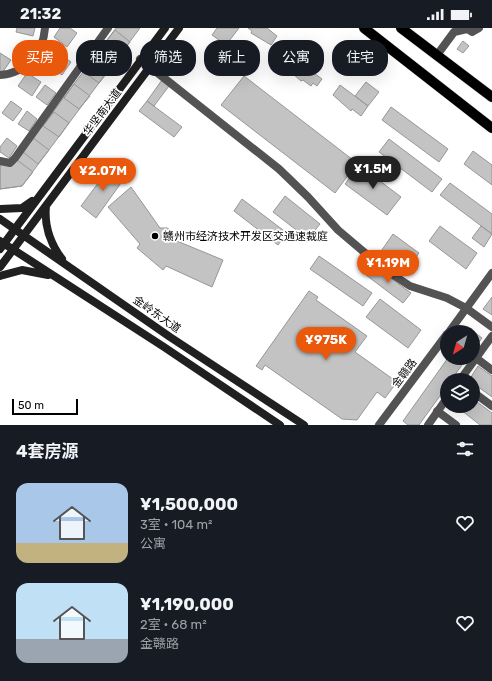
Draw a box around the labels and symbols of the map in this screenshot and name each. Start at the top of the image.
street label: 华坚南大道 [81,86,124,138]
pin: ¥1.5M [345,156,401,190]
pin: ¥2.07M [70,158,136,192]
place label: 赣州市经济技术开发区交通速裁庭 [163,230,328,243]
marker: 赣州市经济技术开发区交通速裁庭 [150,231,160,241]
pin: ¥1.19M [355,250,421,284]
street label: 金岭东大道 [130,293,183,336]
north arrow [440,325,480,365]
pin: ¥975K [298,327,354,361]
street label: 金赣路 [389,356,420,390]
scale bar [12,397,78,416]

